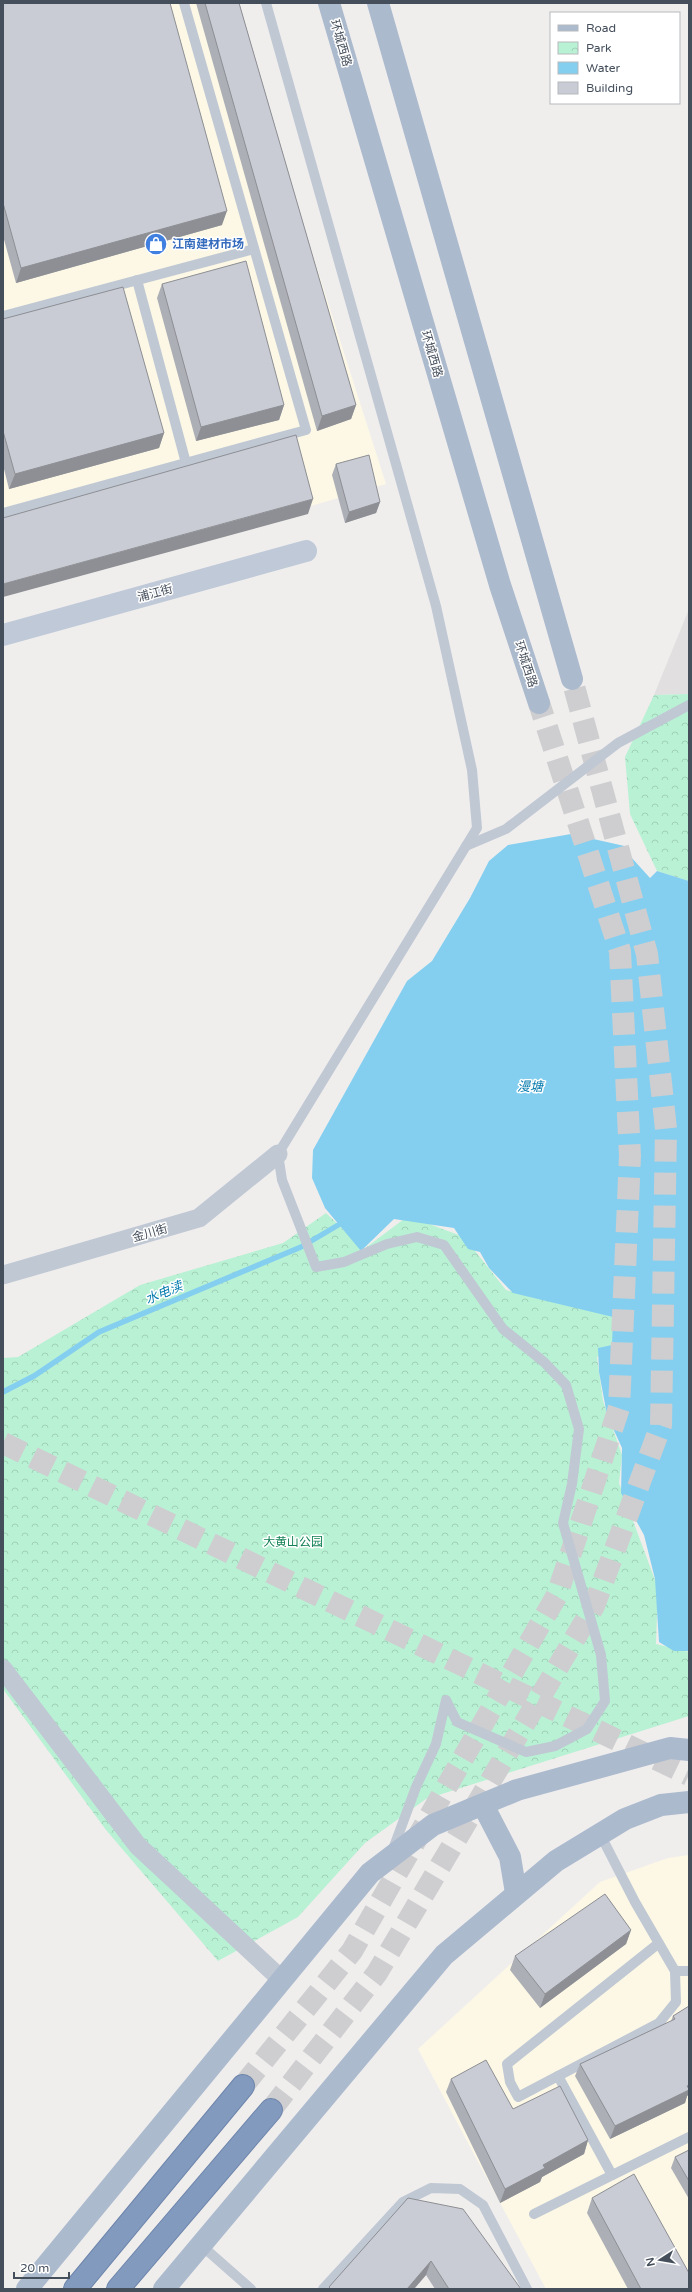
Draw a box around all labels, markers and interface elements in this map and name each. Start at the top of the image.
legend [550,12,680,104]
street label: 环城西路 [328,18,354,68]
text: Road [586,21,616,35]
text: Park [586,41,612,55]
text: Water [586,61,621,75]
text: Building [586,81,633,95]
shop icon: 江南建材市场 [143,231,169,257]
place label: 江南建材市场 [172,237,244,251]
street label: 环城西路 [419,329,445,379]
street label: 浦江街 [136,582,174,604]
street label: 环城西路 [512,639,540,689]
water label: 漫塘 [517,1079,545,1095]
street label: 金川街 [131,1221,169,1245]
water label: 水电渎 [143,1277,187,1308]
park label: 大黄山公园 [263,1535,323,1549]
north arrow [640,2240,680,2280]
scale bar [14,2254,69,2280]
text: N [643,2256,658,2268]
text: 20 m [20,2261,49,2275]

